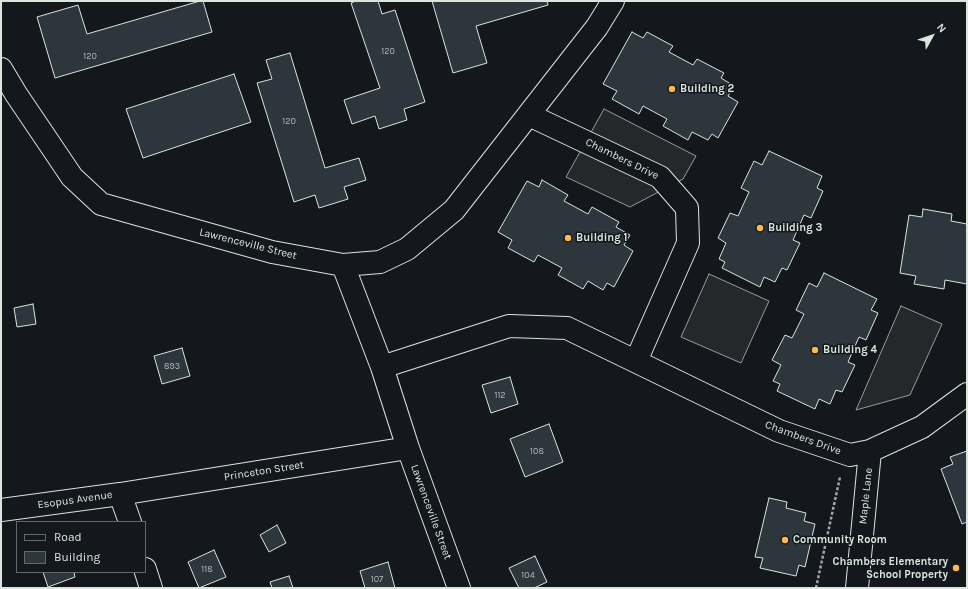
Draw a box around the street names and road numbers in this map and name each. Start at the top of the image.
street label: Chambers Drive [583,136,661,182]
street label: Lawrenceville Street [198,225,298,263]
street label: Chambers Drive [763,418,843,458]
street label: Princeton Street [223,458,305,484]
street label: Lawrenceville Street [408,463,454,561]
street label: Maple Lane [856,467,876,525]
street label: Esopus Avenue [37,488,113,512]

